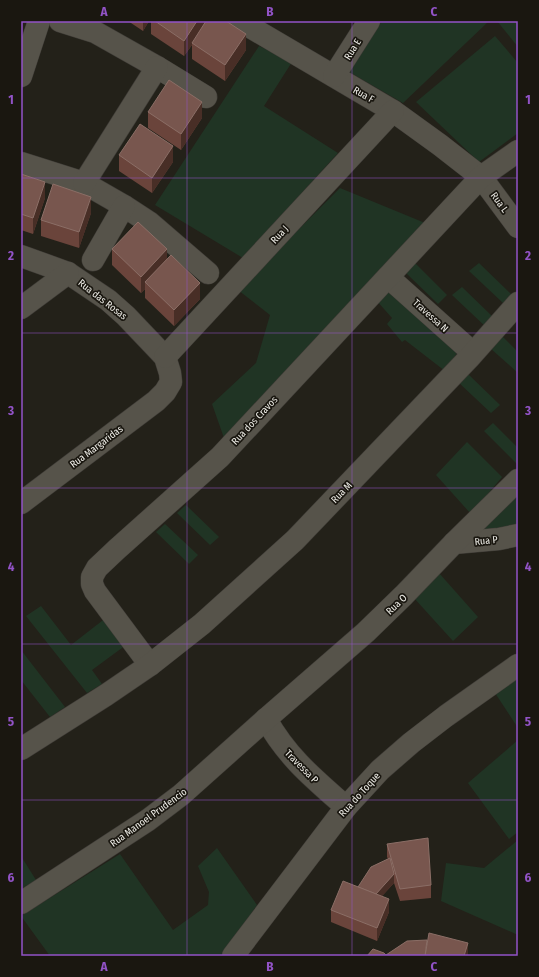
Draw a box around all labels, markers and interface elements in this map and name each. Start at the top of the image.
text: A [99,4,108,19]
text: B [266,4,274,19]
text: C [431,4,438,19]
street label: Rua E [342,36,364,62]
street label: Rua F [351,84,377,106]
text: 1 [8,92,14,107]
text: 1 [525,92,531,107]
street label: Rua L [488,190,511,216]
street label: Rua J [268,223,291,246]
text: 2 [7,248,14,263]
text: 2 [524,248,531,263]
street label: Rua das Rosas [76,277,129,323]
street label: Travessa N [410,297,450,335]
street label: Rua dos Cravos [229,394,280,447]
text: 3 [7,403,14,418]
text: 3 [524,403,531,418]
street label: Rua Margaridas [68,423,125,471]
street label: Rua M [329,480,355,506]
street label: Rua P [474,534,498,548]
text: 4 [8,559,15,574]
text: 4 [525,559,532,574]
street label: Rua O [384,592,410,617]
text: 5 [8,714,14,729]
text: 5 [525,714,531,729]
street label: Travessa P [282,747,321,786]
street label: Rua do Toque [337,770,383,819]
street label: Rua Manoel Prudencio [108,786,189,850]
text: 6 [8,870,15,885]
text: 6 [525,870,532,885]
text: A [99,959,108,974]
text: B [266,959,274,974]
text: C [431,959,438,974]

